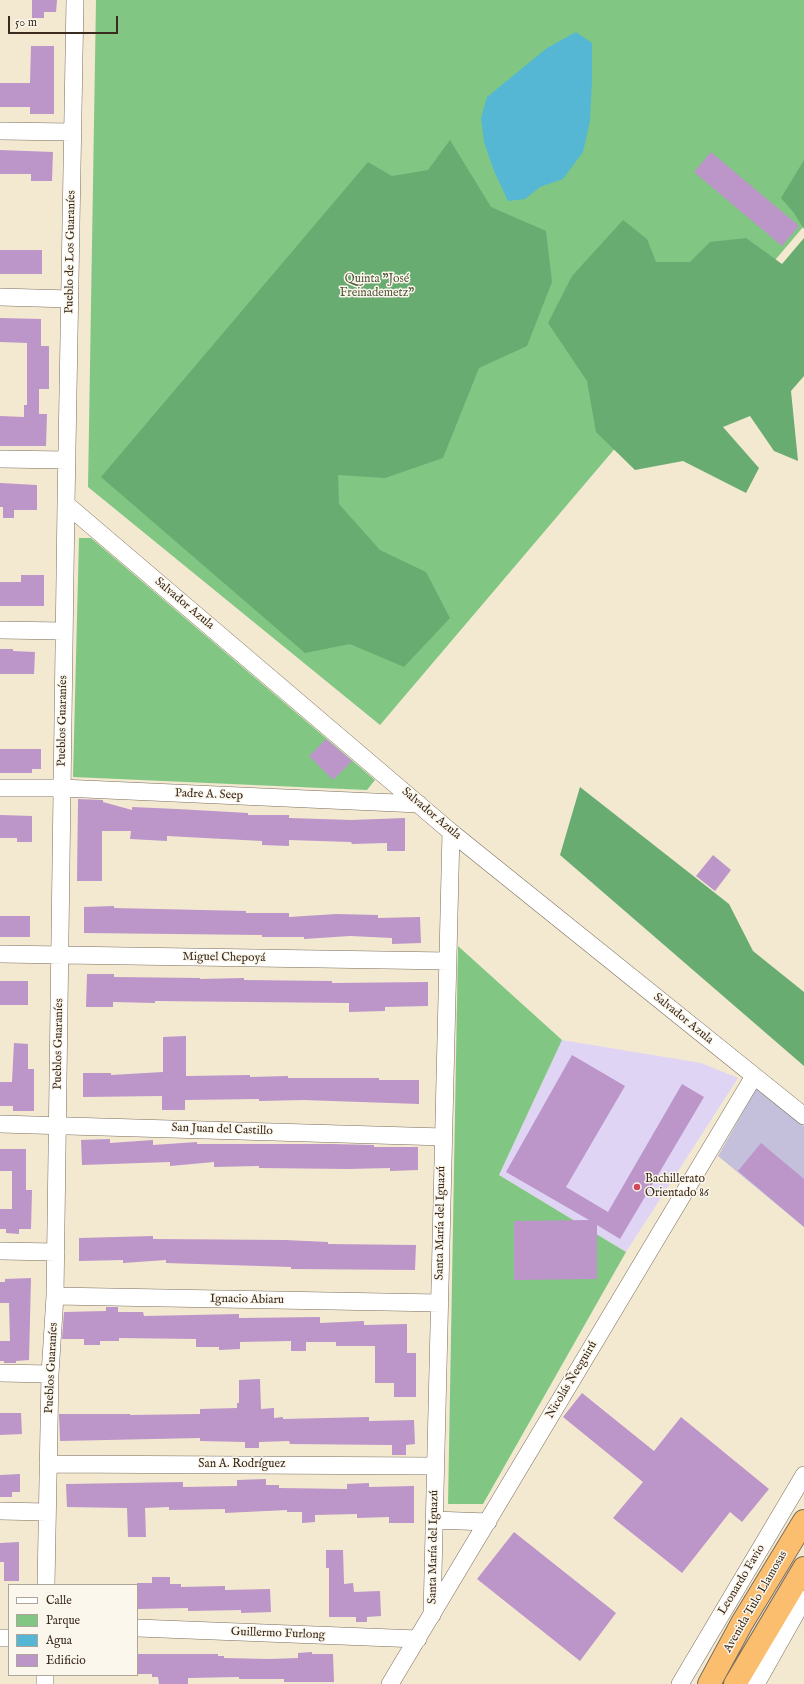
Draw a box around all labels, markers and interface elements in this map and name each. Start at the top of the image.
scale bar [10,8,120,34]
text: 50 m [15,15,37,30]
street label: Pueblo de Los Guaraníes [63,190,79,314]
park label: Quinta "José Freinademetz" [340,273,414,301]
street label: Salvador Azula [151,575,217,633]
street label: Pueblos Guaraníes [55,675,71,767]
street label: Salvador Azula [398,785,464,843]
street label: Padre A. Seep [175,787,243,803]
street label: Miguel Chepoyá [182,950,266,966]
street label: Salvador Azula [650,990,716,1048]
street label: Pueblos Guaraníes [51,998,67,1090]
street label: San Juan del Castillo [171,1121,273,1139]
street label: Santa María del Iguazú [433,1166,449,1280]
place label: Bachillerato Orientado 86 [645,1173,709,1201]
marker: Bachillerato Orientado 86 [632,1182,642,1192]
street label: Ignacio Abiaru [210,1292,284,1308]
street label: Pueblos Guaraníes [42,1322,62,1414]
street label: Nicolás Ñeeguirú [543,1339,601,1421]
street label: San A. Rodríguez [198,1458,286,1472]
street label: Santa María del Iguazú [426,1490,442,1604]
street label: Leonardo Favio [715,1542,769,1618]
street label: Avenida Tulo Llamosas [721,1549,791,1655]
legend [8,1584,138,1676]
text: Calle [46,1593,72,1608]
text: Parque [46,1613,80,1628]
street label: Guillermo Furlong [231,1625,325,1643]
text: Agua [46,1633,72,1648]
text: Edificio [46,1653,86,1668]

